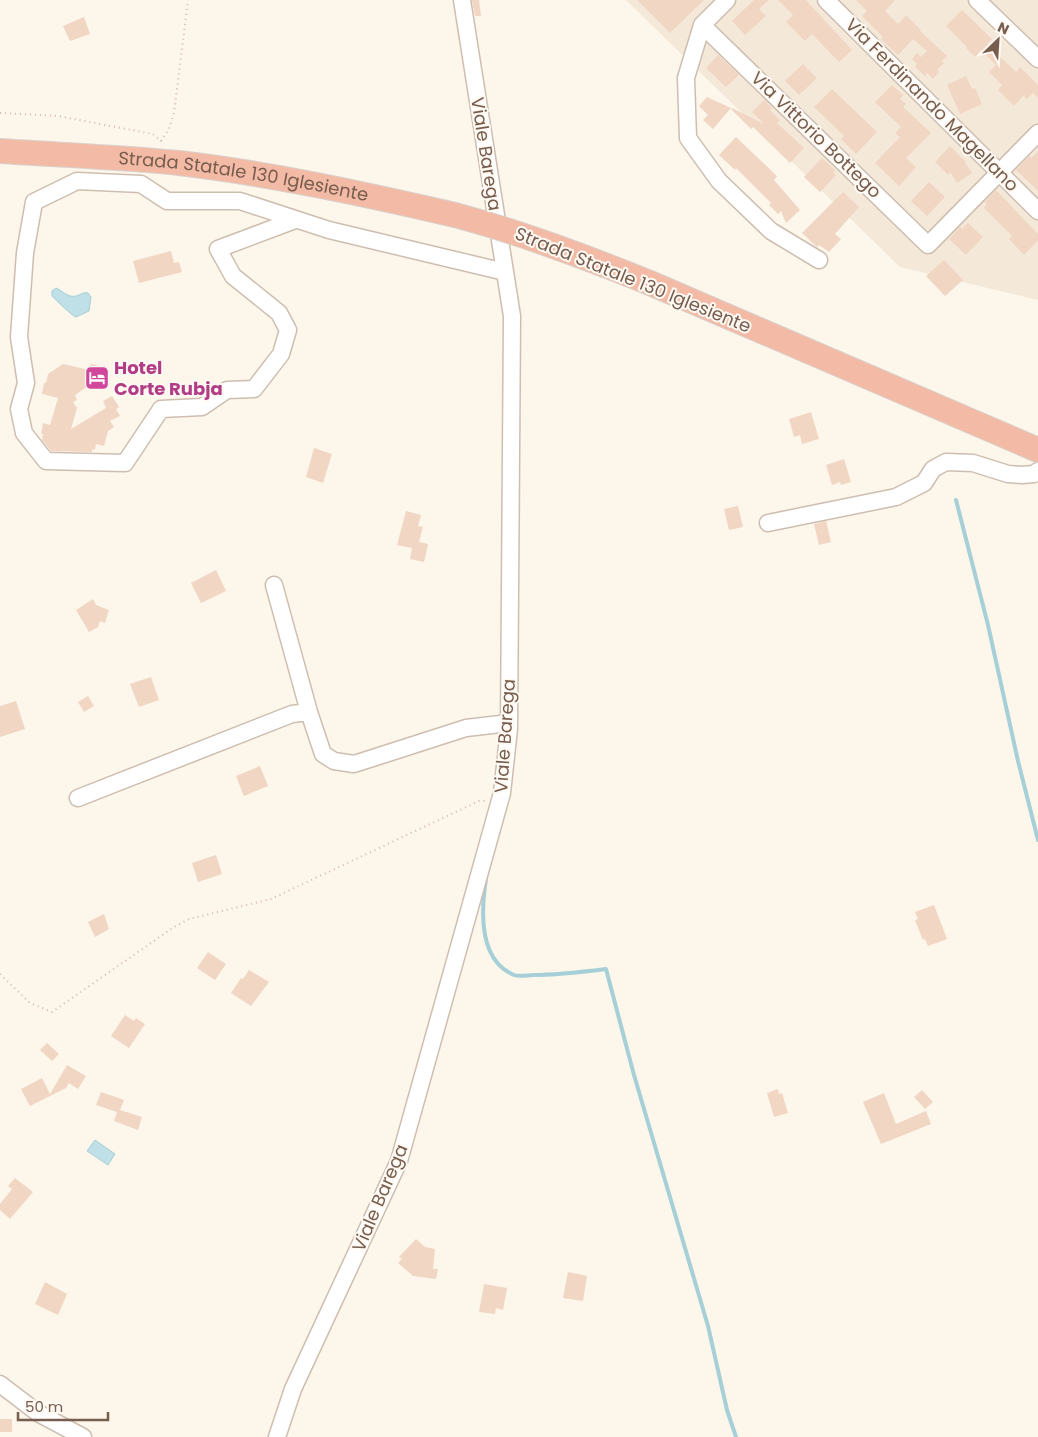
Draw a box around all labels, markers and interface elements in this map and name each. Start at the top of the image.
street label: Via Ferdinando Magellano [840,12,1025,197]
north arrow [973,15,1023,65]
text: N [994,17,1012,40]
street label: Via Vittorio Bottego [746,66,887,204]
street label: Viale Barega [465,95,508,212]
street label: Strada Statale 130 Iglesiente [118,145,371,207]
street label: Strada Statale 130 Iglesiente [511,221,755,338]
place label: Hotel Corte Rubja [114,355,223,401]
hotel icon: Hotel Corte Rubja [84,365,110,391]
street label: Viale Barega [488,678,521,794]
street label: Viale Barega [346,1140,413,1255]
scale bar [18,1390,108,1422]
text: 50 m [25,1396,63,1417]

